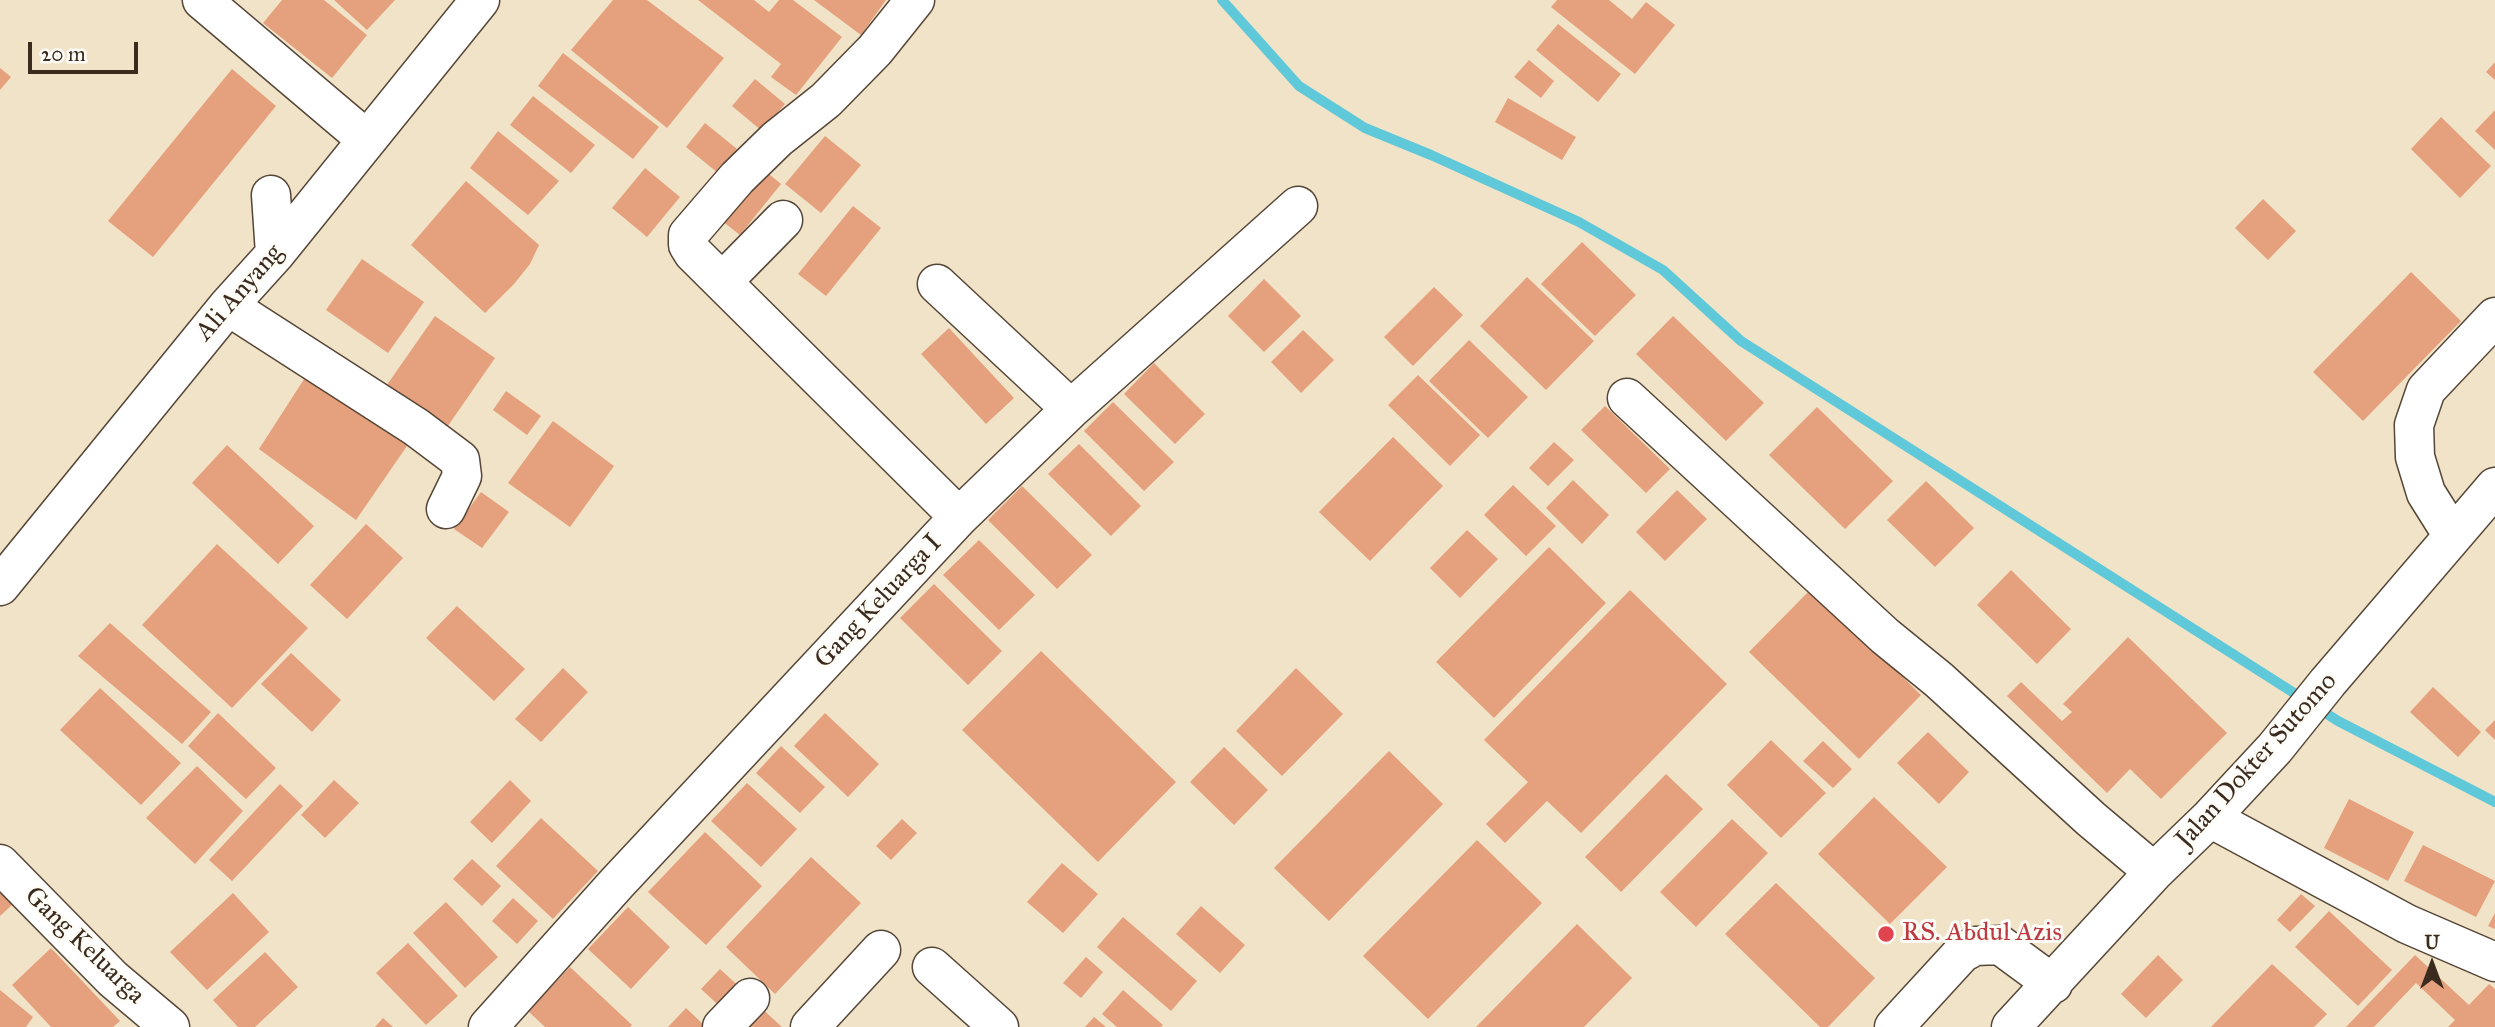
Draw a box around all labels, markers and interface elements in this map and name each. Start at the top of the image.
scale bar [32,28,142,72]
text: 20 m [41,41,86,67]
street label: Ali Anyang [190,238,290,348]
street label: Gang Keluarga I [809,528,949,676]
street label: Jalan Dokter Sutomo [2170,667,2344,855]
street label: Gang Keluarga [17,881,151,1011]
place label: RS. Abdul Azis [1902,918,2062,950]
marker: RS. Abdul Azis [1876,924,1896,944]
north arrow [2397,929,2467,999]
text: U [2424,931,2440,954]

